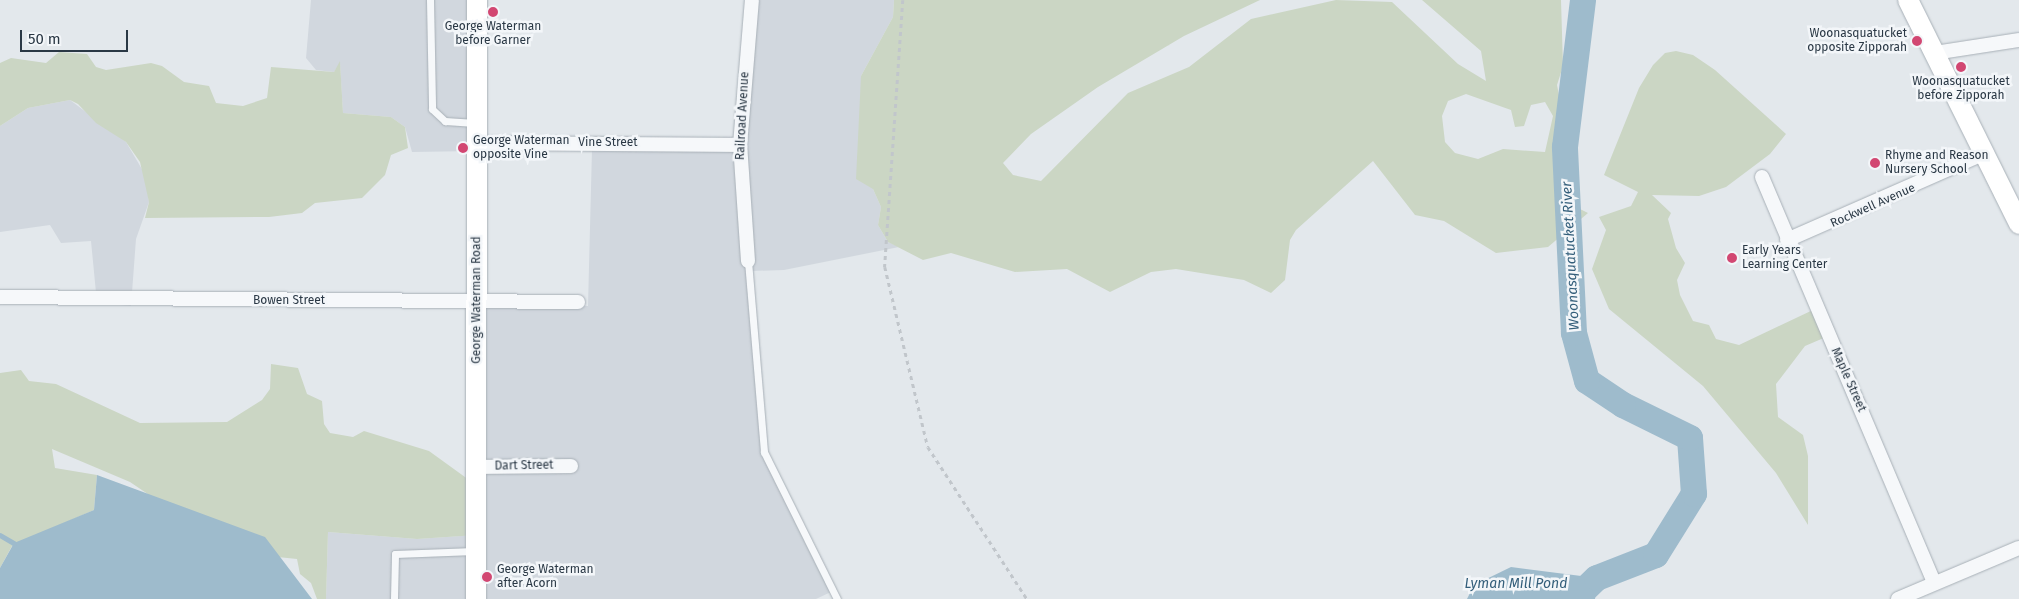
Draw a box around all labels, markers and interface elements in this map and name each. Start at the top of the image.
marker: George Waterman before Garner [487,6,499,18]
scale bar [22,20,130,52]
place label: George Waterman before Garner [445,20,541,48]
place label: Woonasquatucket opposite Zipporah [1807,27,1907,55]
text: 50 m [28,30,61,48]
marker: Woonasquatucket opposite Zipporah [1911,35,1923,47]
marker: Woonasquatucket before Zipporah [1955,61,1967,73]
street label: Railroad Avenue [733,71,753,161]
place label: Woonasquatucket before Zipporah [1912,75,2010,103]
place label: George Waterman opposite Vine [473,134,570,162]
street label: Vine Street [578,136,638,150]
marker: George Waterman opposite Vine [457,142,469,154]
place label: Rhyme and Reason Nursery School [1885,149,1989,177]
marker: Rhyme and Reason Nursery School [1869,157,1881,169]
water label: Woonasquatucket River [1559,181,1583,331]
street label: Rockwell Avenue [1828,181,1918,231]
street label: George Waterman Road [470,236,484,364]
place label: Early Years Learning Center [1742,244,1827,272]
marker: Early Years Learning Center [1726,252,1738,264]
street label: Bowen Street [253,294,325,308]
street label: Maple Street [1827,346,1869,414]
street label: Dart Street [494,458,554,474]
place label: George Waterman after Acorn [497,563,594,591]
marker: George Waterman after Acorn [481,571,493,583]
water label: Lyman Mill Pond [1465,576,1567,592]

